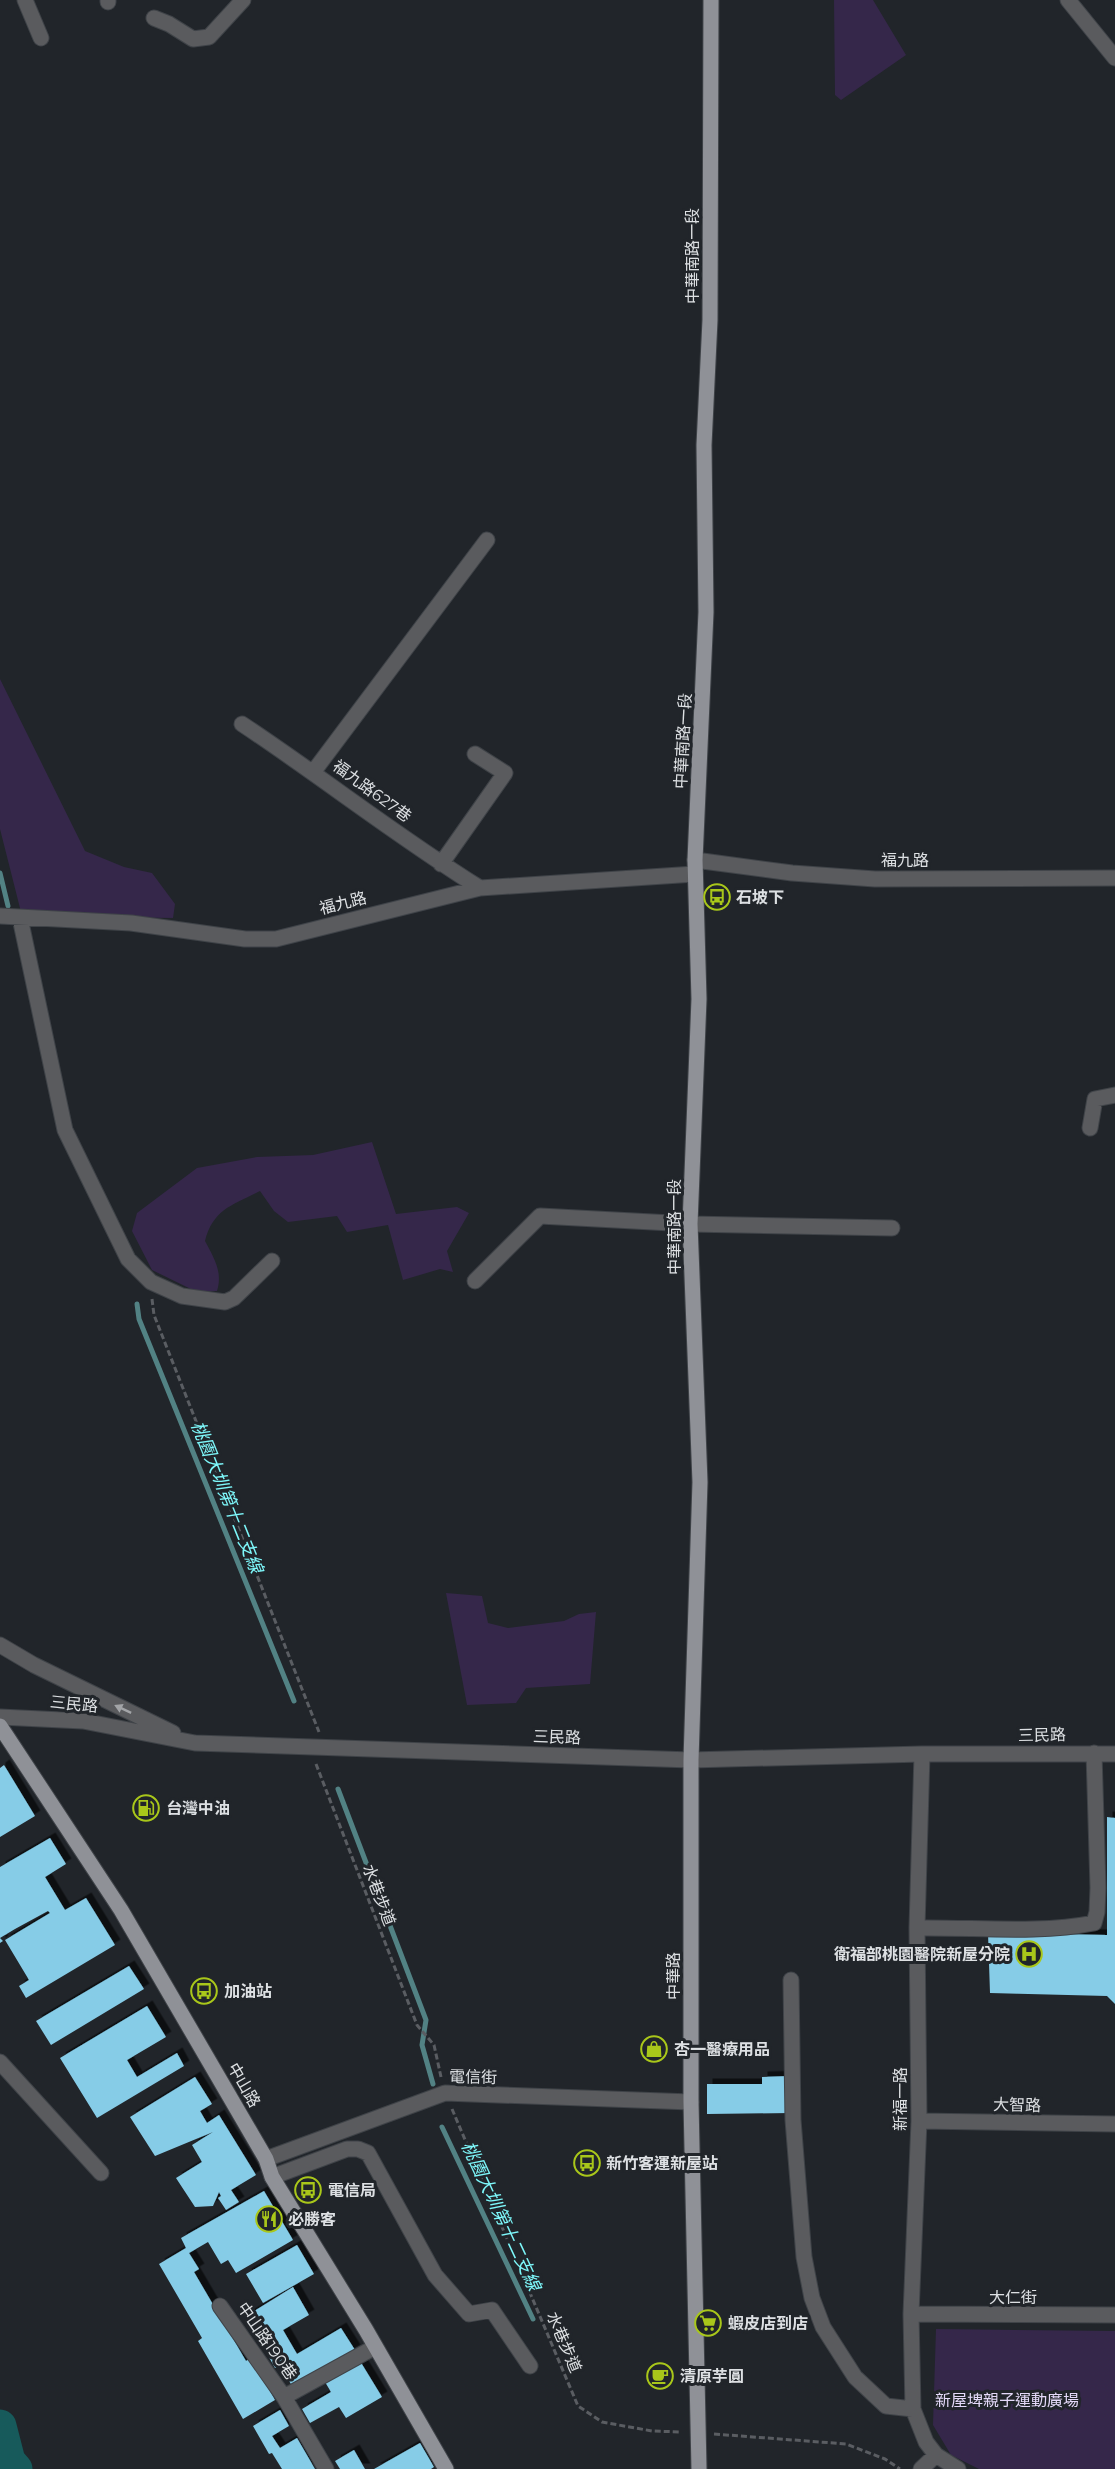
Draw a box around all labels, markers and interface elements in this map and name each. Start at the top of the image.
street label: 中華南路一段 [683,208,702,304]
street label: 中華南路一段 [671,693,695,789]
street label: 福九路627巷 [329,756,415,826]
street label: 福九路 [881,851,929,870]
bus stop icon: 石坡下 [702,882,732,912]
street label: 福九路 [317,888,369,918]
place label: 石坡下 [736,888,784,907]
street label: 中華南路一段 [665,1179,684,1275]
water label: 桃園大圳第十二支線 [186,1418,268,1578]
street label: 三民路 [49,1692,99,1716]
one-way arrow [115,1704,132,1713]
street label: 三民路 [1018,1725,1066,1745]
street label: 三民路 [533,1727,581,1747]
fuel station icon: 台灣中油 [131,1793,161,1823]
place label: 台灣中油 [166,1799,230,1818]
street label: 水巷步道 [359,1862,399,1928]
hospital icon: 衛福部桃園醫院新屋分院 [1014,1939,1044,1969]
place label: 衛福部桃園醫院新屋分院 [834,1945,1010,1964]
street label: 中華路 [664,1952,683,2000]
bus stop icon: 加油站 [189,1976,219,2006]
place label: 加油站 [224,1982,272,2001]
shop icon: 杏一醫療用品 [639,2034,669,2064]
place label: 杏一醫療用品 [674,2040,770,2059]
street label: 中山路 [224,2059,264,2111]
street label: 電信街 [449,2067,497,2087]
street label: 新福一路 [891,2067,910,2131]
street label: 大智路 [993,2095,1041,2115]
water label: 桃園大圳第十二支線 [457,2138,546,2296]
bus stop icon: 新竹客運新屋站 [572,2148,602,2178]
place label: 新竹客運新屋站 [606,2154,718,2173]
bus stop icon: 電信局 [293,2175,323,2205]
place label: 電信局 [328,2181,376,2200]
restaurant icon: 必勝客 [254,2204,284,2234]
place label: 必勝客 [288,2210,336,2229]
street label: 大仁街 [989,2288,1037,2307]
street label: 中山路190巷 [233,2299,301,2383]
supermarket icon: 蝦皮店到店 [693,2308,723,2338]
street label: 水巷步道 [543,2309,585,2375]
place label: 蝦皮店到店 [728,2314,808,2333]
cafe icon: 清原芋圓 [645,2361,675,2391]
place label: 清原芋圓 [680,2367,744,2386]
park label: 新屋埤親子運動廣場 [935,2391,1079,2410]

